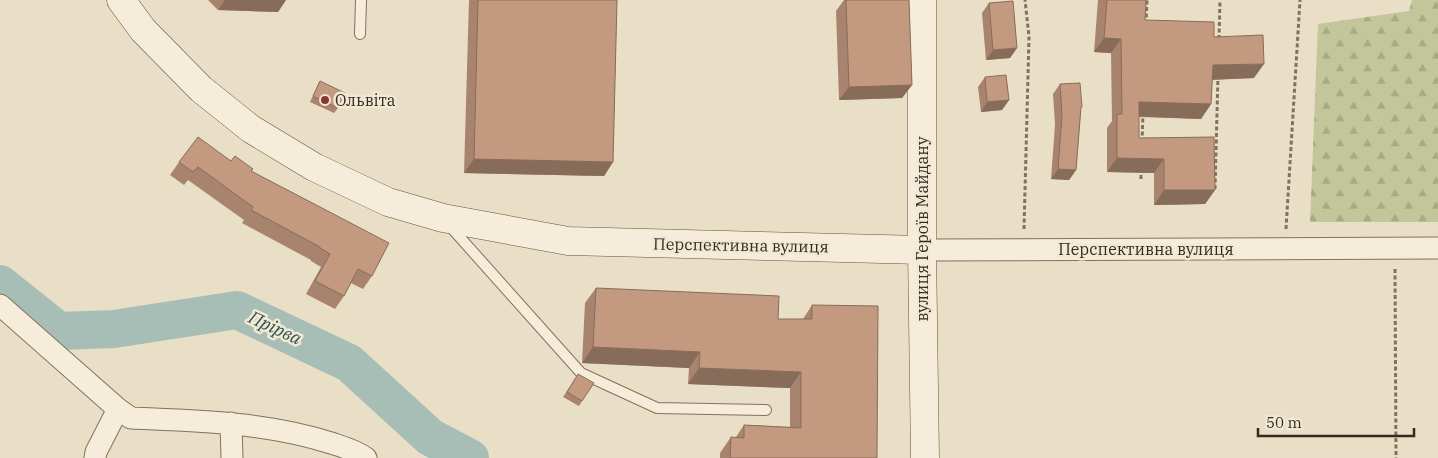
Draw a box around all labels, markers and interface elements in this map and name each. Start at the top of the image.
place label: Ольвіта [335,90,396,110]
marker: Ольвіта [319,94,331,106]
street label: вулиця Героїв Майдану [912,136,932,321]
street label: Перспективна вулиця [653,233,829,257]
street label: Перспективна вулиця [1058,239,1234,259]
water label: Прірва [244,305,306,350]
scale bar [1258,406,1414,438]
text: 50 m [1266,413,1302,432]

